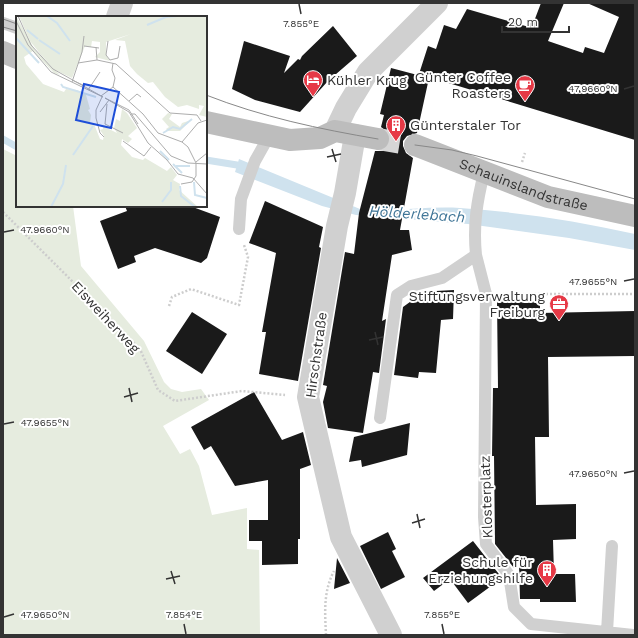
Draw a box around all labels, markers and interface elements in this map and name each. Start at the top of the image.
scale bar [502,8,569,34]
text: 20 m [508,15,538,29]
inset map [16,16,207,207]
text: 7.855°E [283,18,319,29]
hotel icon: Kühler Krug [302,69,324,97]
place label: Günter Coffee Roasters [415,69,511,101]
place label: Kühler Krug [327,72,407,88]
cafe icon: Günter Coffee Roasters [514,74,536,102]
text: 47.9660°N [568,83,618,94]
building icon: Günterstaler Tor [385,114,407,142]
place label: Günterstaler Tor [410,117,521,133]
street label: Schauinslandstraße [457,155,589,214]
water label: Hölderlebach [368,202,466,226]
text: 47.9660°N [20,224,70,235]
text: 47.9655°N [569,276,617,287]
street label: Eisweiherweg [69,278,144,357]
place label: Stiftungsverwaltung Freiburg [409,288,546,320]
office icon: Stiftungsverwaltung Freiburg [548,293,570,321]
street label: Hirschstraße [302,311,330,399]
text: 47.9655°N [21,417,69,428]
street label: Klosterplatz [477,455,495,539]
text: 47.9650°N [568,468,618,479]
place label: Schule für Erziehungshilfe [428,554,533,586]
building icon: Schule für Erziehungshilfe [536,559,558,587]
text: 47.9650°N [20,609,70,620]
text: 7.854°E [166,609,202,620]
text: 7.855°E [424,609,460,620]

